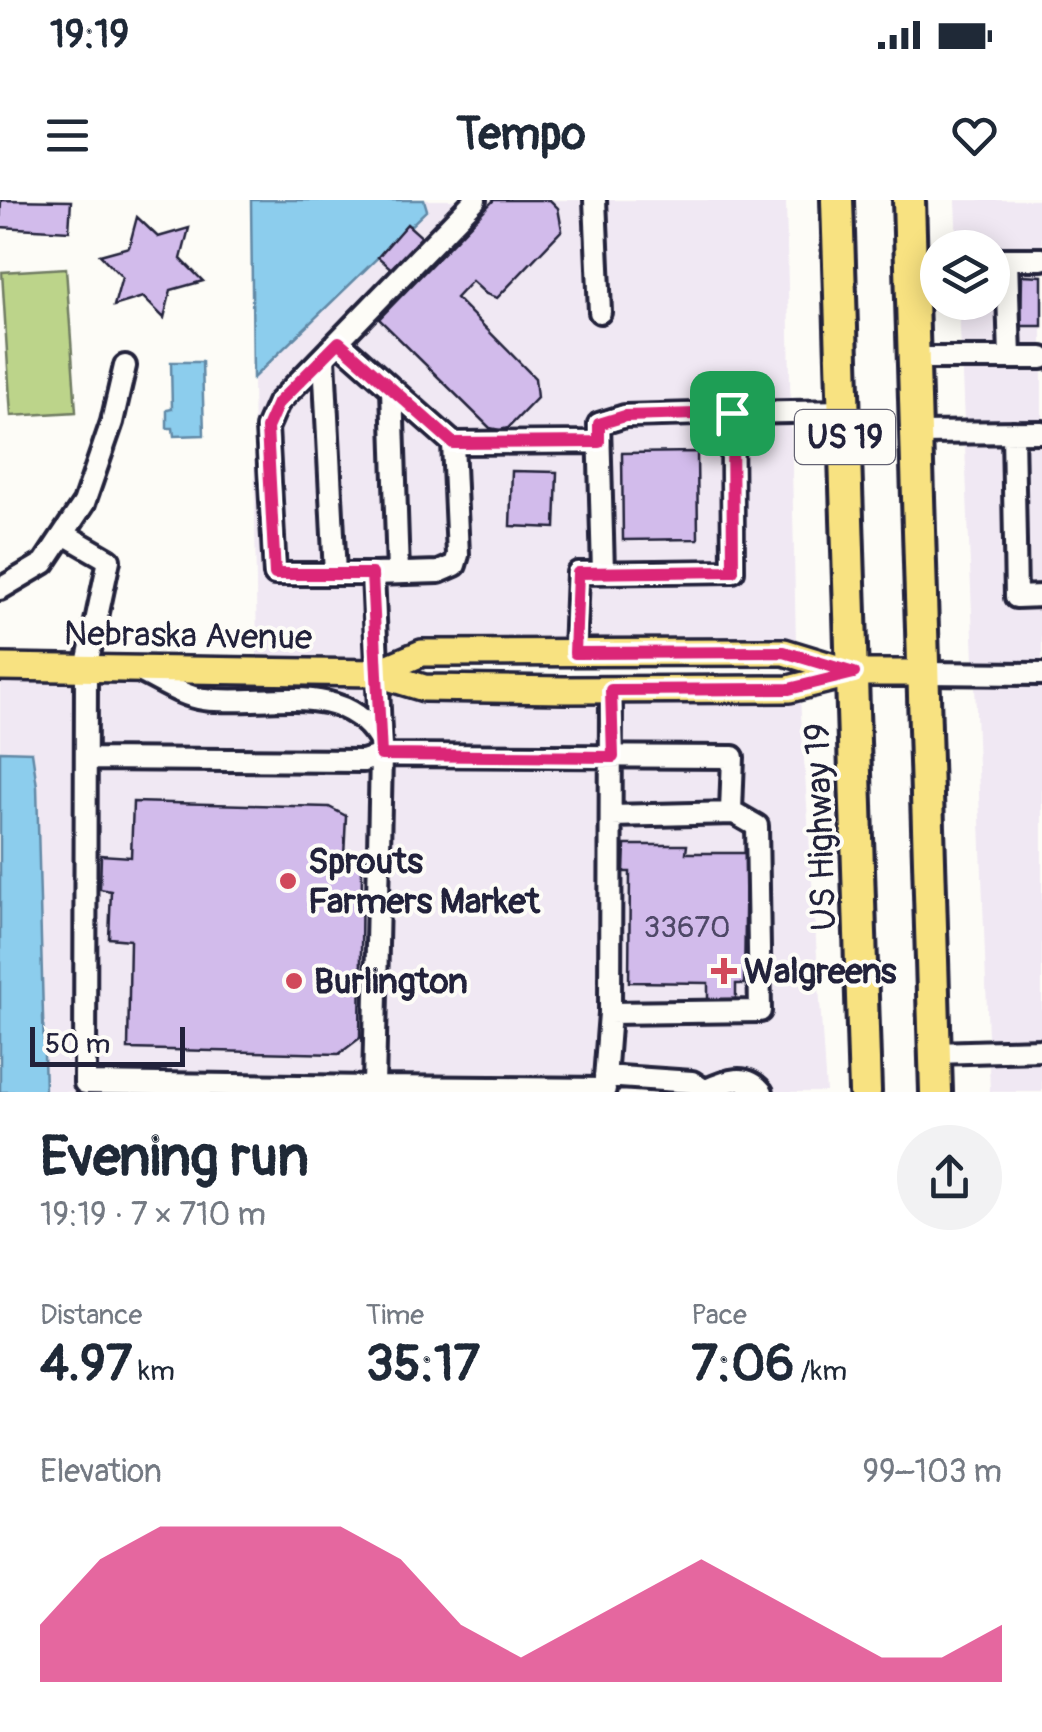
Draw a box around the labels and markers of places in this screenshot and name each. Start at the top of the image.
pin [690,371,775,456]
place label: Sprouts Farmers Market [308,840,541,924]
marker: Sprouts Farmers Market [277,870,299,892]
place label: Walgreens [744,950,897,994]
place label: Burlington [314,960,468,1004]
marker: Walgreens [713,960,735,982]
marker: Burlington [283,970,305,992]

